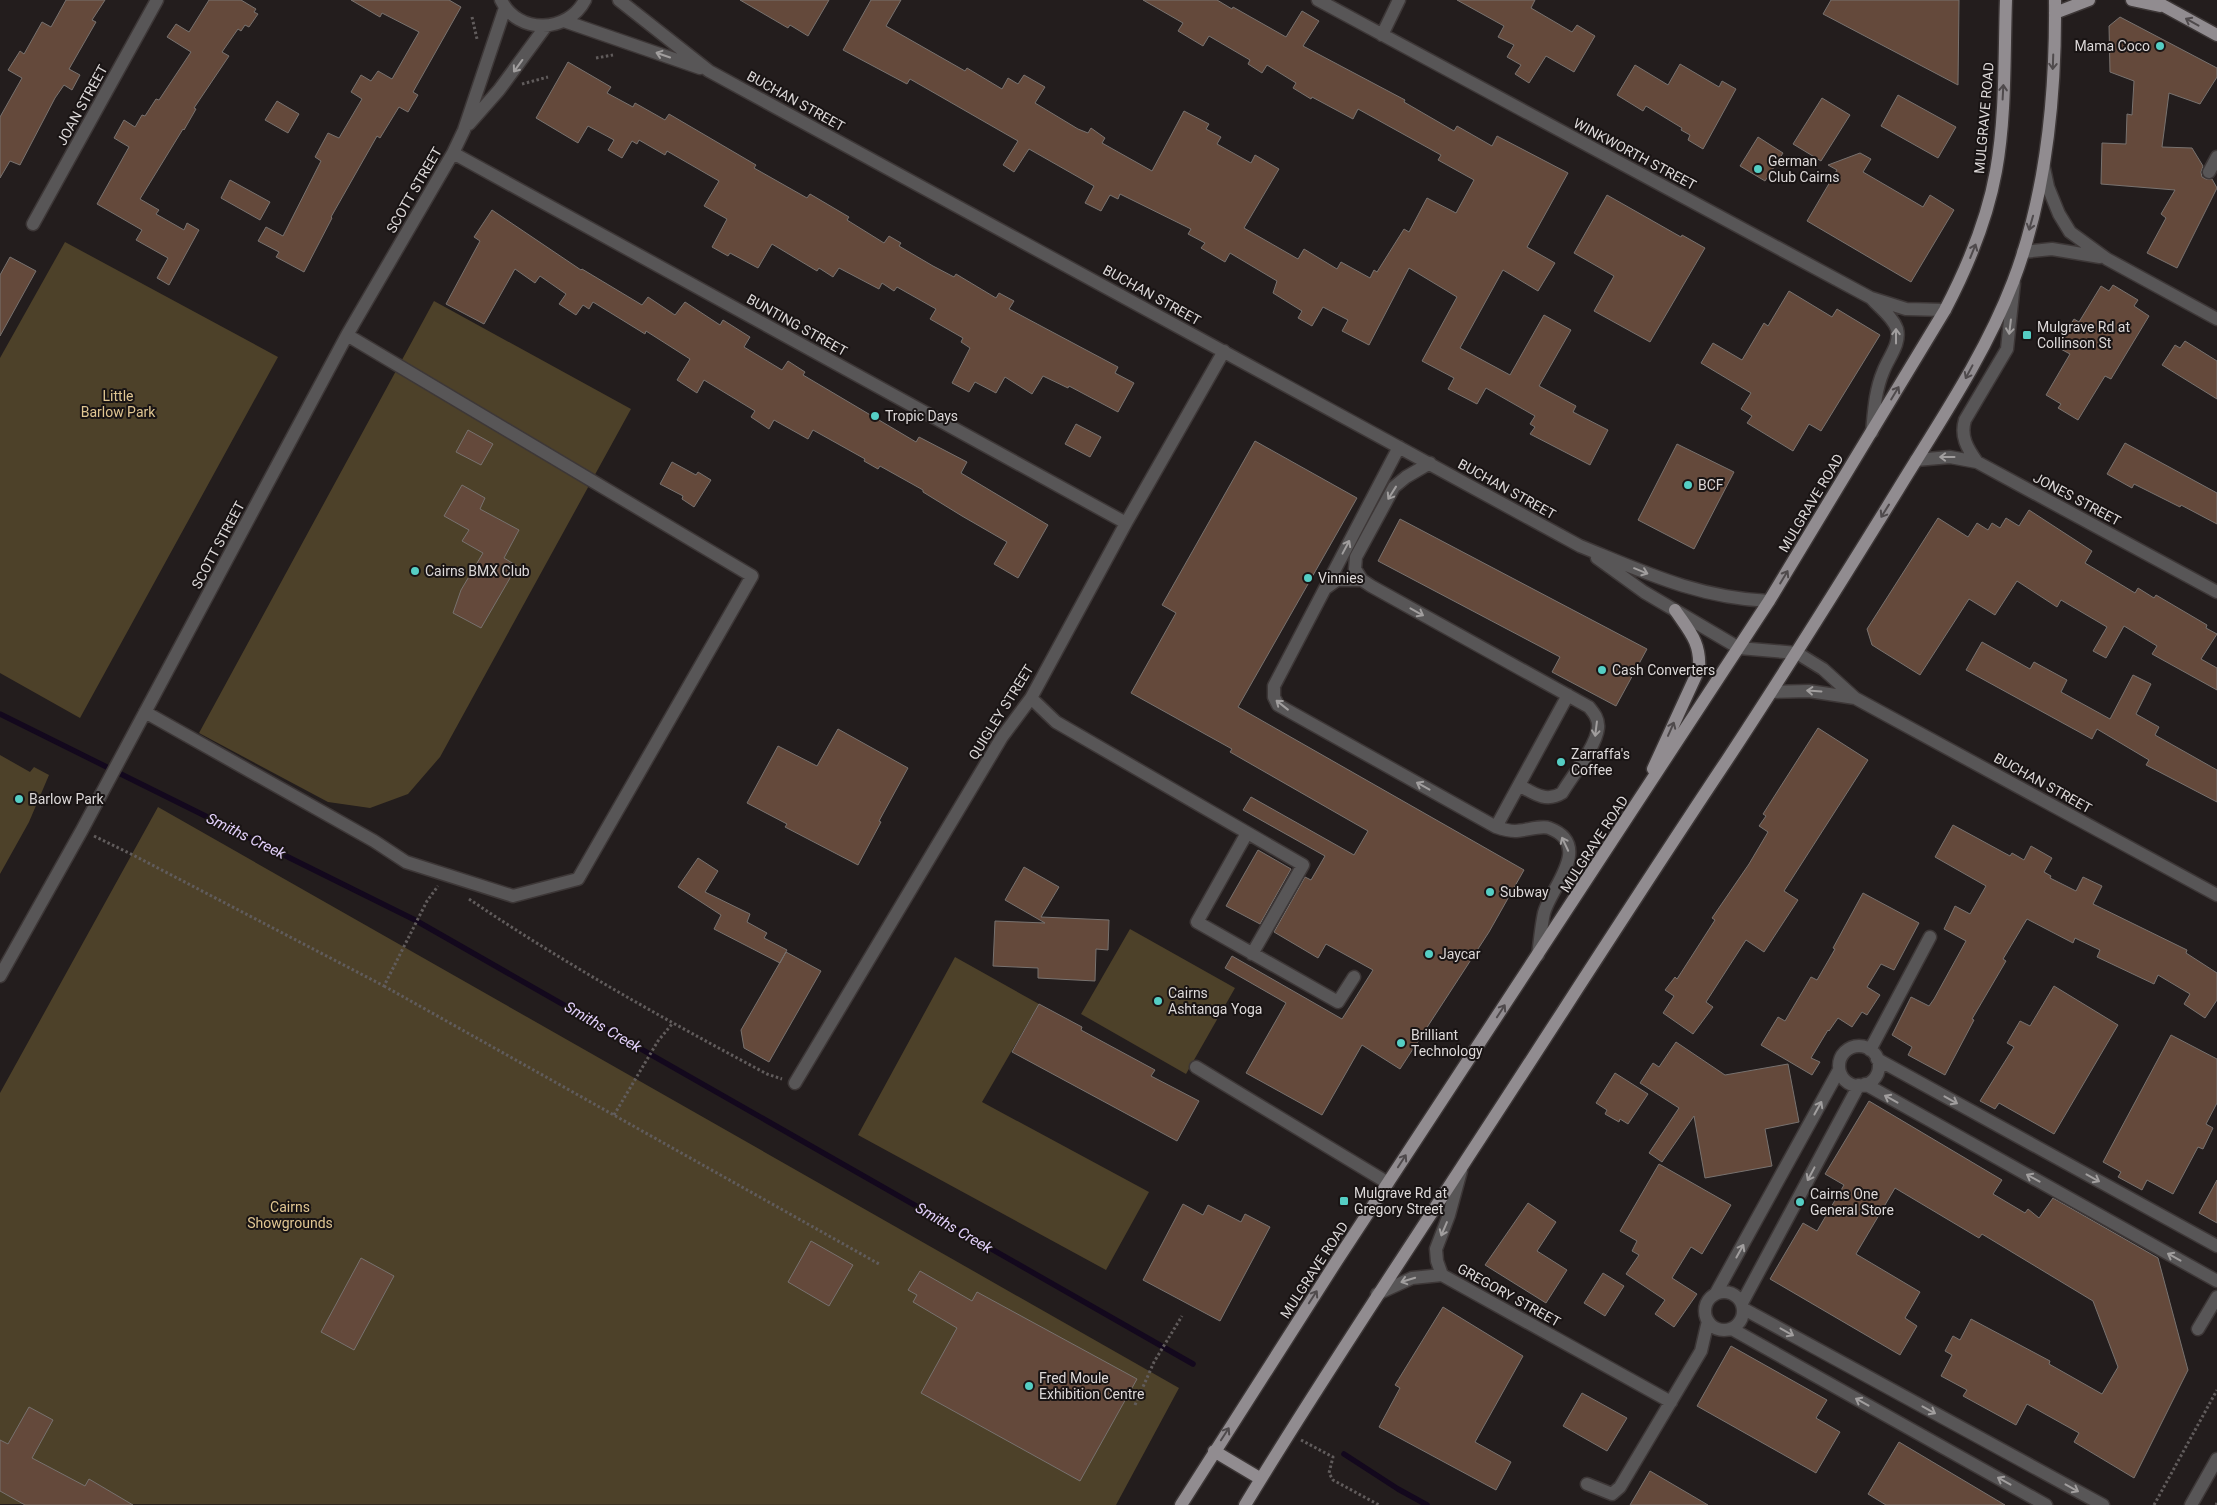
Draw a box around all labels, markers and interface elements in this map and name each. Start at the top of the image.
one-way arrow [2185,17,2200,26]
place label: Mama Coco [2074,38,2150,54]
marker: Mama Coco [2154,40,2166,52]
one-way arrow [656,50,671,59]
one-way arrow [2049,54,2058,70]
one-way arrow [512,59,523,72]
street label: JOAN STREET [53,61,111,148]
street label: MULGRAVE ROAD [1971,62,1997,174]
street label: BUCHAN STREET [744,68,848,135]
one-way arrow [1998,84,2007,100]
street label: WINKWORTH STREET [1571,115,1700,193]
street label: SCOTT STREET [383,144,445,236]
place label: German Club Cairns [1768,153,1839,185]
marker: German Club Cairns [1752,163,1764,175]
one-way arrow [2026,214,2036,230]
one-way arrow [1968,244,1978,259]
street label: BUCHAN STREET [1100,262,1204,329]
street label: BUNTING STREET [744,291,851,360]
one-way arrow [2005,319,2015,335]
place label: Mulgrave Rd at Collinson St [2037,319,2130,351]
one-way arrow [1891,328,1901,344]
marker: Mulgrave Rd at Collinson St [2021,329,2033,341]
one-way arrow [1964,365,1974,380]
one-way arrow [1891,387,1901,401]
park label: Little Barlow Park [81,388,156,420]
place label: Tropic Days [885,408,958,424]
marker: Tropic Days [869,410,881,422]
street label: MULGRAVE ROAD [1775,451,1847,555]
one-way arrow [1939,452,1955,462]
street label: BUCHAN STREET [1455,456,1559,523]
street label: JONES STREET [2031,469,2124,529]
place label: BCF [1698,477,1724,493]
marker: BCF [1682,479,1694,491]
one-way arrow [1386,485,1396,499]
street label: SCOTT STREET [188,498,248,591]
one-way arrow [1879,504,1889,518]
one-way arrow [1342,540,1351,555]
place label: Cairns BMX Club [425,563,530,579]
marker: Cairns BMX Club [409,565,421,577]
one-way arrow [1633,566,1648,576]
place label: Vinnies [1318,570,1364,586]
one-way arrow [1779,571,1789,585]
marker: Vinnies [1302,572,1314,584]
one-way arrow [1409,608,1424,617]
street label: QUIGLEY STREET [965,661,1037,763]
place label: Cash Converters [1612,662,1715,678]
marker: Cash Converters [1596,664,1608,676]
one-way arrow [1806,687,1822,696]
one-way arrow [1276,700,1289,711]
one-way arrow [1591,720,1601,736]
one-way arrow [1667,722,1676,737]
place label: Zarraffa's Coffee [1571,746,1630,778]
street label: BUCHAN STREET [1991,750,2095,817]
marker: Zarraffa's Coffee [1555,756,1567,768]
one-way arrow [1415,781,1430,791]
place label: Barlow Park [29,791,105,807]
marker: Barlow Park [13,793,25,805]
street label: MULGRAVE ROAD [1557,793,1631,895]
water label: Smiths Creek [203,809,289,863]
one-way arrow [1560,836,1570,851]
place label: Subway [1500,884,1549,900]
marker: Subway [1484,886,1496,898]
place label: Jaycar [1439,946,1481,962]
marker: Jaycar [1423,948,1435,960]
place label: Cairns Ashtanga Yoga [1168,985,1262,1017]
marker: Cairns Ashtanga Yoga [1152,995,1164,1007]
water label: Smiths Creek [561,998,645,1057]
one-way arrow [1496,1004,1506,1018]
place label: Brilliant Technology [1411,1027,1483,1059]
marker: Brilliant Technology [1395,1037,1407,1049]
one-way arrow [1884,1093,1898,1103]
one-way arrow [1943,1095,1957,1105]
one-way arrow [1813,1101,1823,1116]
one-way arrow [1397,1155,1407,1169]
one-way arrow [1806,1167,1816,1182]
one-way arrow [2025,1173,2040,1183]
one-way arrow [2085,1174,2100,1183]
place label: Mulgrave Rd at Gregory Street [1354,1185,1447,1217]
place label: Cairns One General Store [1810,1186,1894,1218]
marker: Mulgrave Rd at Gregory Street [1338,1195,1350,1207]
marker: Cairns One General Store [1794,1196,1806,1208]
park label: Cairns Showgrounds [247,1199,333,1231]
water label: Smiths Creek [912,1199,996,1258]
street label: MULGRAVE ROAD [1277,1219,1351,1321]
one-way arrow [1439,1221,1448,1236]
one-way arrow [1735,1243,1745,1258]
one-way arrow [2168,1252,2182,1262]
street label: GREGORY STREET [1455,1260,1564,1330]
one-way arrow [1401,1276,1417,1286]
one-way arrow [1309,1291,1319,1305]
one-way arrow [1779,1327,1794,1337]
place label: Fred Moule Exhibition Centre [1039,1370,1144,1402]
marker: Fred Moule Exhibition Centre [1023,1380,1035,1392]
one-way arrow [1855,1397,1870,1406]
one-way arrow [1922,1405,1937,1415]
one-way arrow [1220,1427,1230,1441]
one-way arrow [1996,1476,2011,1486]
one-way arrow [2064,1484,2079,1493]

